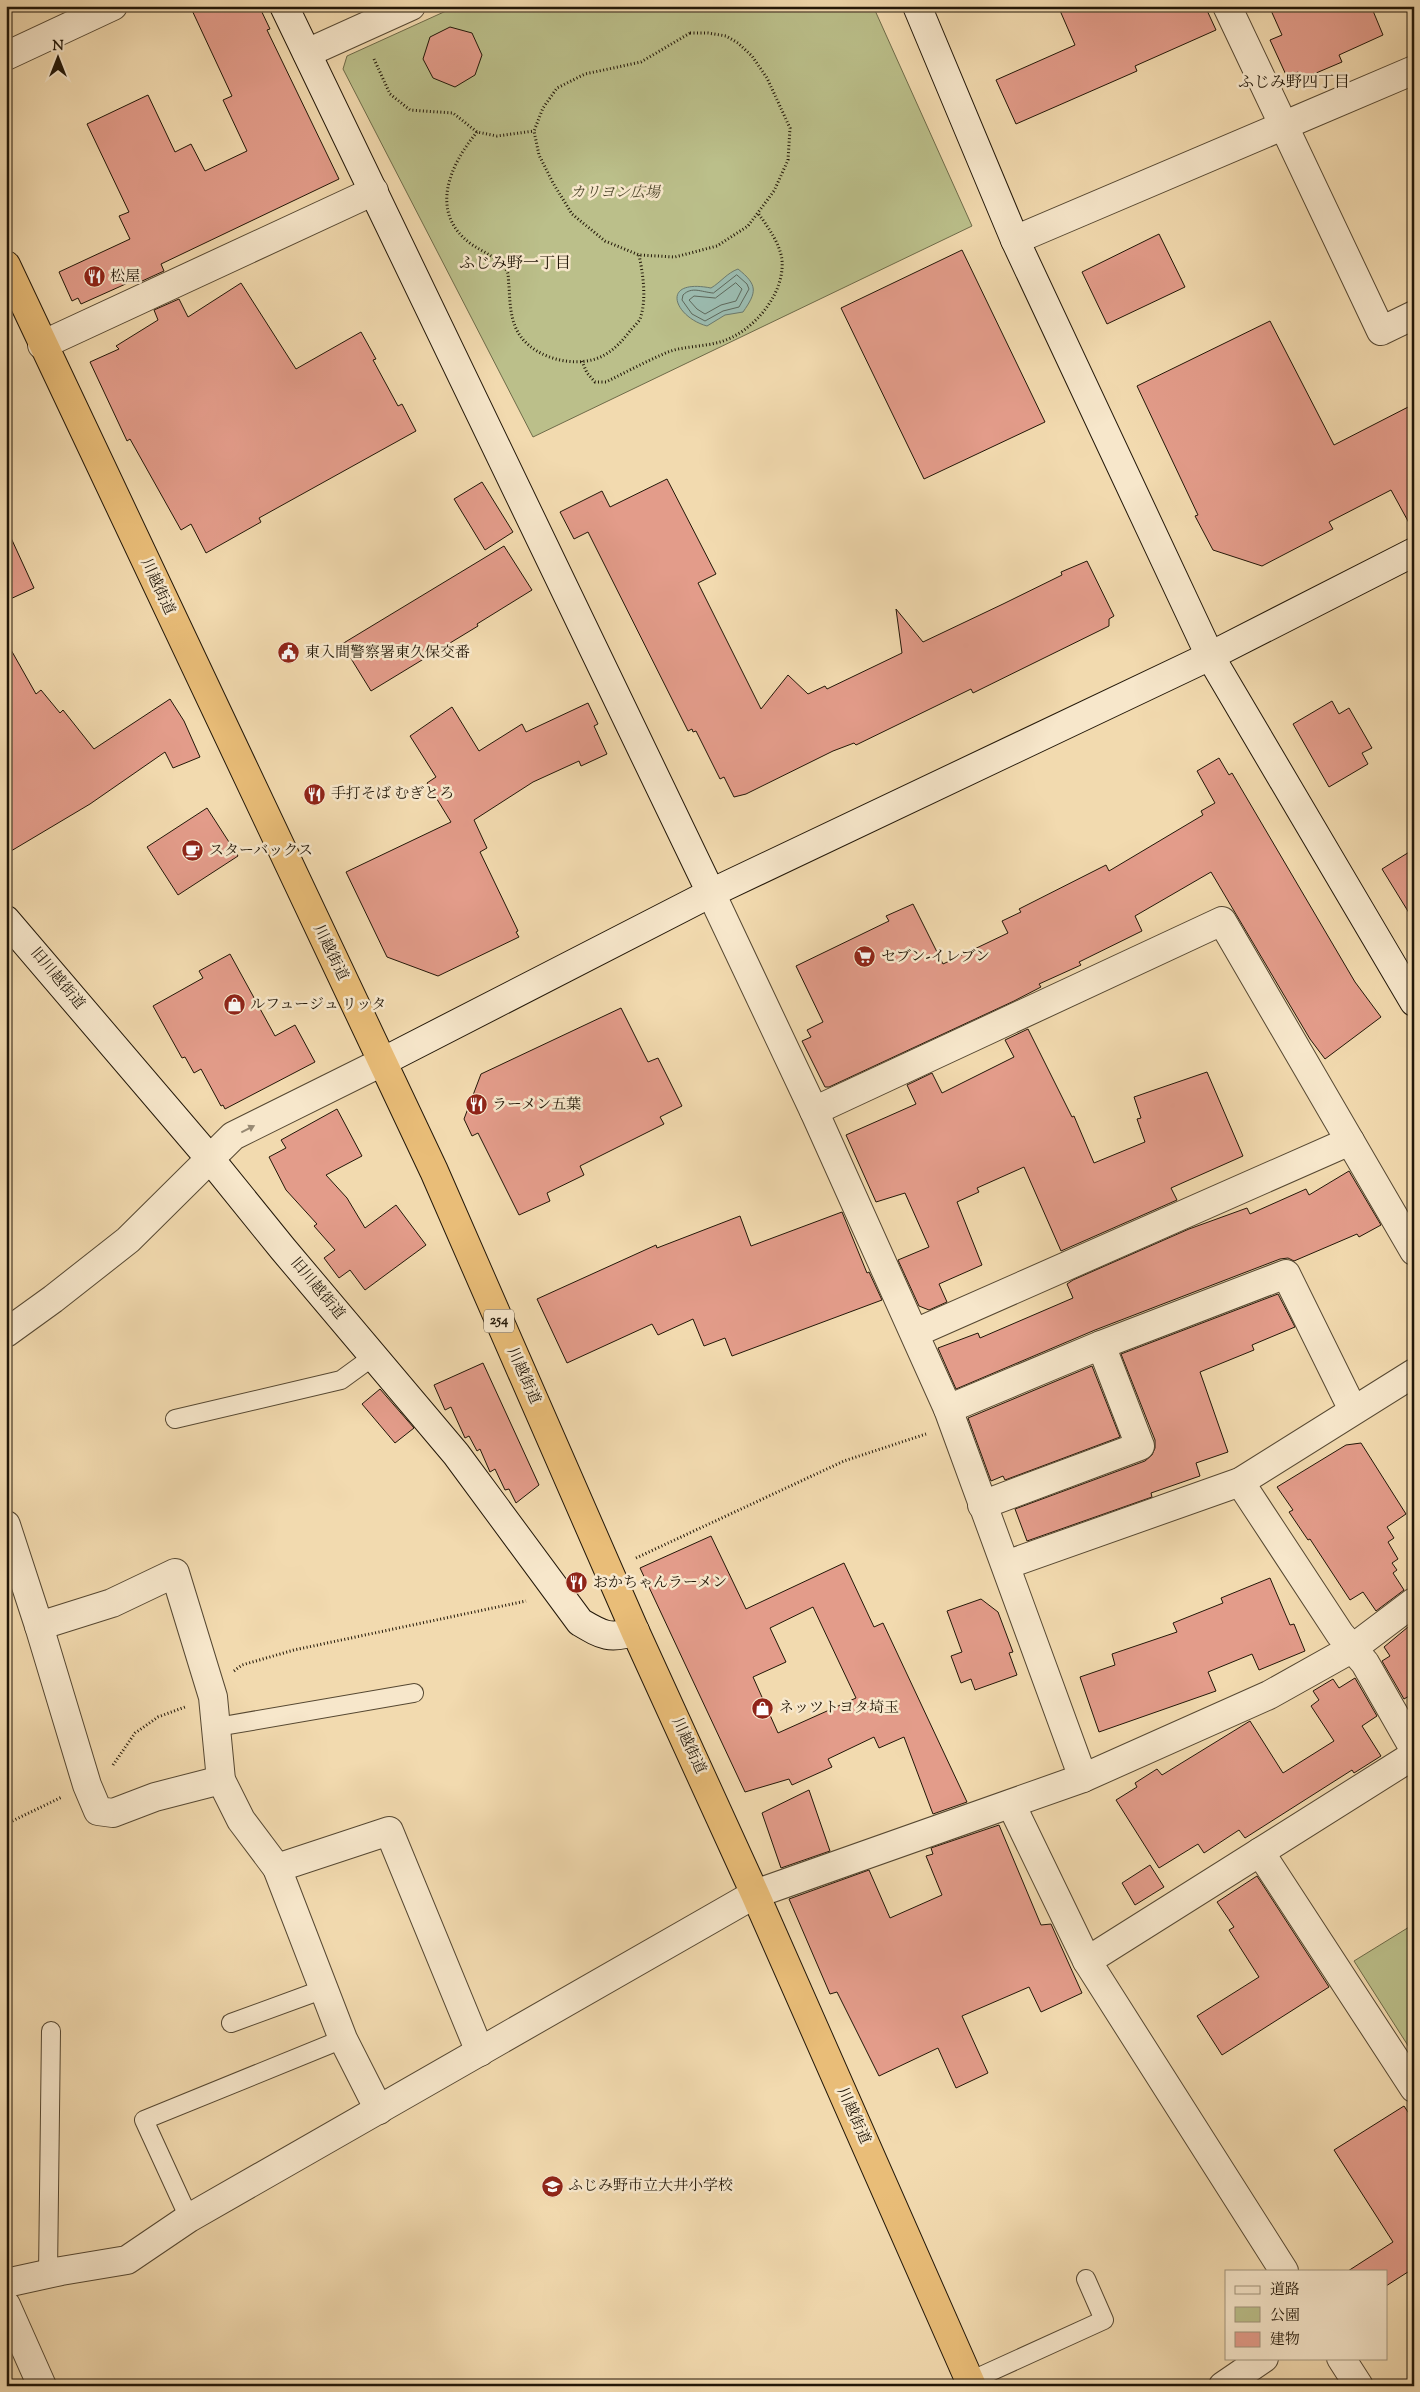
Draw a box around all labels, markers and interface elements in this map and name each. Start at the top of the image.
north arrow [32,32,82,82]
text: N [52,37,64,57]
district label: ふじみ野四丁目 [1238,72,1350,95]
park label: カリヨン広場 [570,183,662,204]
district label: ふじみ野一丁目 [459,253,571,276]
restaurant icon: 松屋 [82,265,106,289]
place label: 松屋 [110,267,140,288]
street label: 川越街道 [135,555,179,619]
public building icon: 東入間警察署東久保交番 [277,641,301,665]
place label: 東入間警察署東久保交番 [305,643,470,664]
restaurant icon: 手打そば むぎとろ [303,782,327,806]
place label: 手打そば むぎとろ [331,784,454,805]
cafe icon: スターバックス [181,839,205,863]
place label: スターバックス [209,841,313,862]
street label: 川越街道 [307,921,353,985]
street label: 旧川越街道 [25,944,89,1014]
supermarket icon: セブン-イレブン [853,945,877,969]
place label: セブン-イレブン [881,947,990,968]
shop icon: ルフュージュ リッタ [222,993,246,1017]
place label: ルフュージュ リッタ [250,995,386,1016]
restaurant icon: ラーメン五葉 [464,1093,488,1117]
place label: ラーメン五葉 [492,1095,581,1116]
one-way arrow [241,1125,255,1133]
street label: 旧川越街道 [285,1254,349,1324]
road number: 254 [484,1310,514,1332]
street label: 川越街道 [501,1344,545,1408]
restaurant icon: おかちゃんラーメン [565,1571,589,1595]
place label: おかちゃんラーメン [593,1573,727,1594]
shop icon: ネッツトヨタ埼玉 [751,1696,775,1720]
place label: ネッツトヨタ埼玉 [779,1698,899,1719]
street label: 川越街道 [666,1714,710,1778]
street label: 川越街道 [831,2084,875,2148]
school or university icon: ふじみ野市立大井小学校 [540,2174,564,2198]
place label: ふじみ野市立大井小学校 [568,2176,733,2197]
legend [1225,2270,1388,2360]
text: 道路 [1270,2280,1300,2301]
text: 公園 [1270,2306,1300,2327]
text: 建物 [1270,2330,1300,2351]

